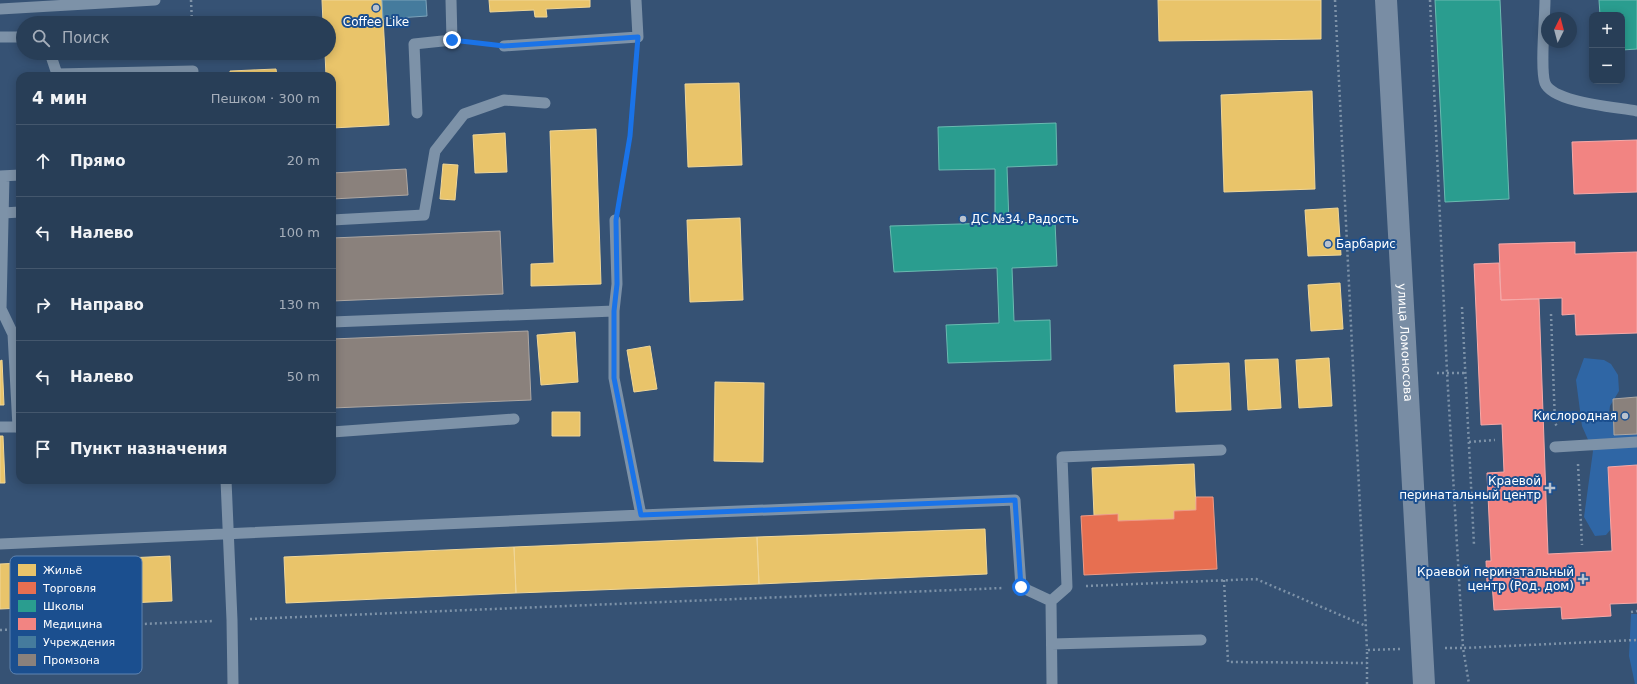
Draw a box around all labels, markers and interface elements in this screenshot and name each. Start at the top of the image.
marker: Coffee Like [371,3,381,13]
north arrow [1541,12,1577,48]
map controls [1589,12,1625,84]
button: + [1589,12,1625,48]
place label: Coffee Like [343,15,409,29]
search box [16,16,336,60]
icon: search [30,27,52,49]
text: Поиск [62,29,110,47]
route end [443,31,461,49]
button: − [1589,48,1625,84]
text: 4 мин [32,88,87,108]
text: Пешком · 300 m [211,91,320,106]
icon: ahead [32,150,54,172]
text: Прямо [70,152,126,170]
text: 20 m [287,153,320,168]
place label: ДС №34, Радость [971,212,1079,226]
marker: ДС №34, Радость [958,214,968,224]
icon: left [32,222,54,244]
text: Налево [70,224,134,242]
text: 100 m [278,225,320,240]
place label: Барбарис [1336,237,1396,251]
marker: Барбарис [1323,239,1333,249]
street label: улица Ломоносова [1395,283,1415,402]
icon: right [32,294,54,316]
text: Направо [70,296,144,314]
text: 130 m [278,297,320,312]
icon: left [32,366,54,388]
text: Налево [70,368,134,386]
text: 50 m [287,369,320,384]
place label: Кислородная [1533,409,1617,423]
marker: Кислородная [1620,411,1630,421]
icon: arrive [32,438,54,460]
text: Пункт назначения [70,440,227,458]
place label: Краевой перинатальный центр [1399,474,1541,502]
marker: Краевой перинатальный центр [1544,482,1556,494]
legend [10,556,142,674]
text: Жильё [43,564,83,577]
place label: Краевой перинатальный центр (Род. дом) [1417,565,1574,593]
marker: Краевой перинатальный центр (Род. дом) [1577,573,1589,585]
route start [1012,578,1030,596]
text: Торговля [42,582,96,595]
text: Школы [43,600,84,613]
text: Медицина [43,618,103,631]
text: Учреждения [43,636,115,649]
text: Промзона [43,654,100,667]

